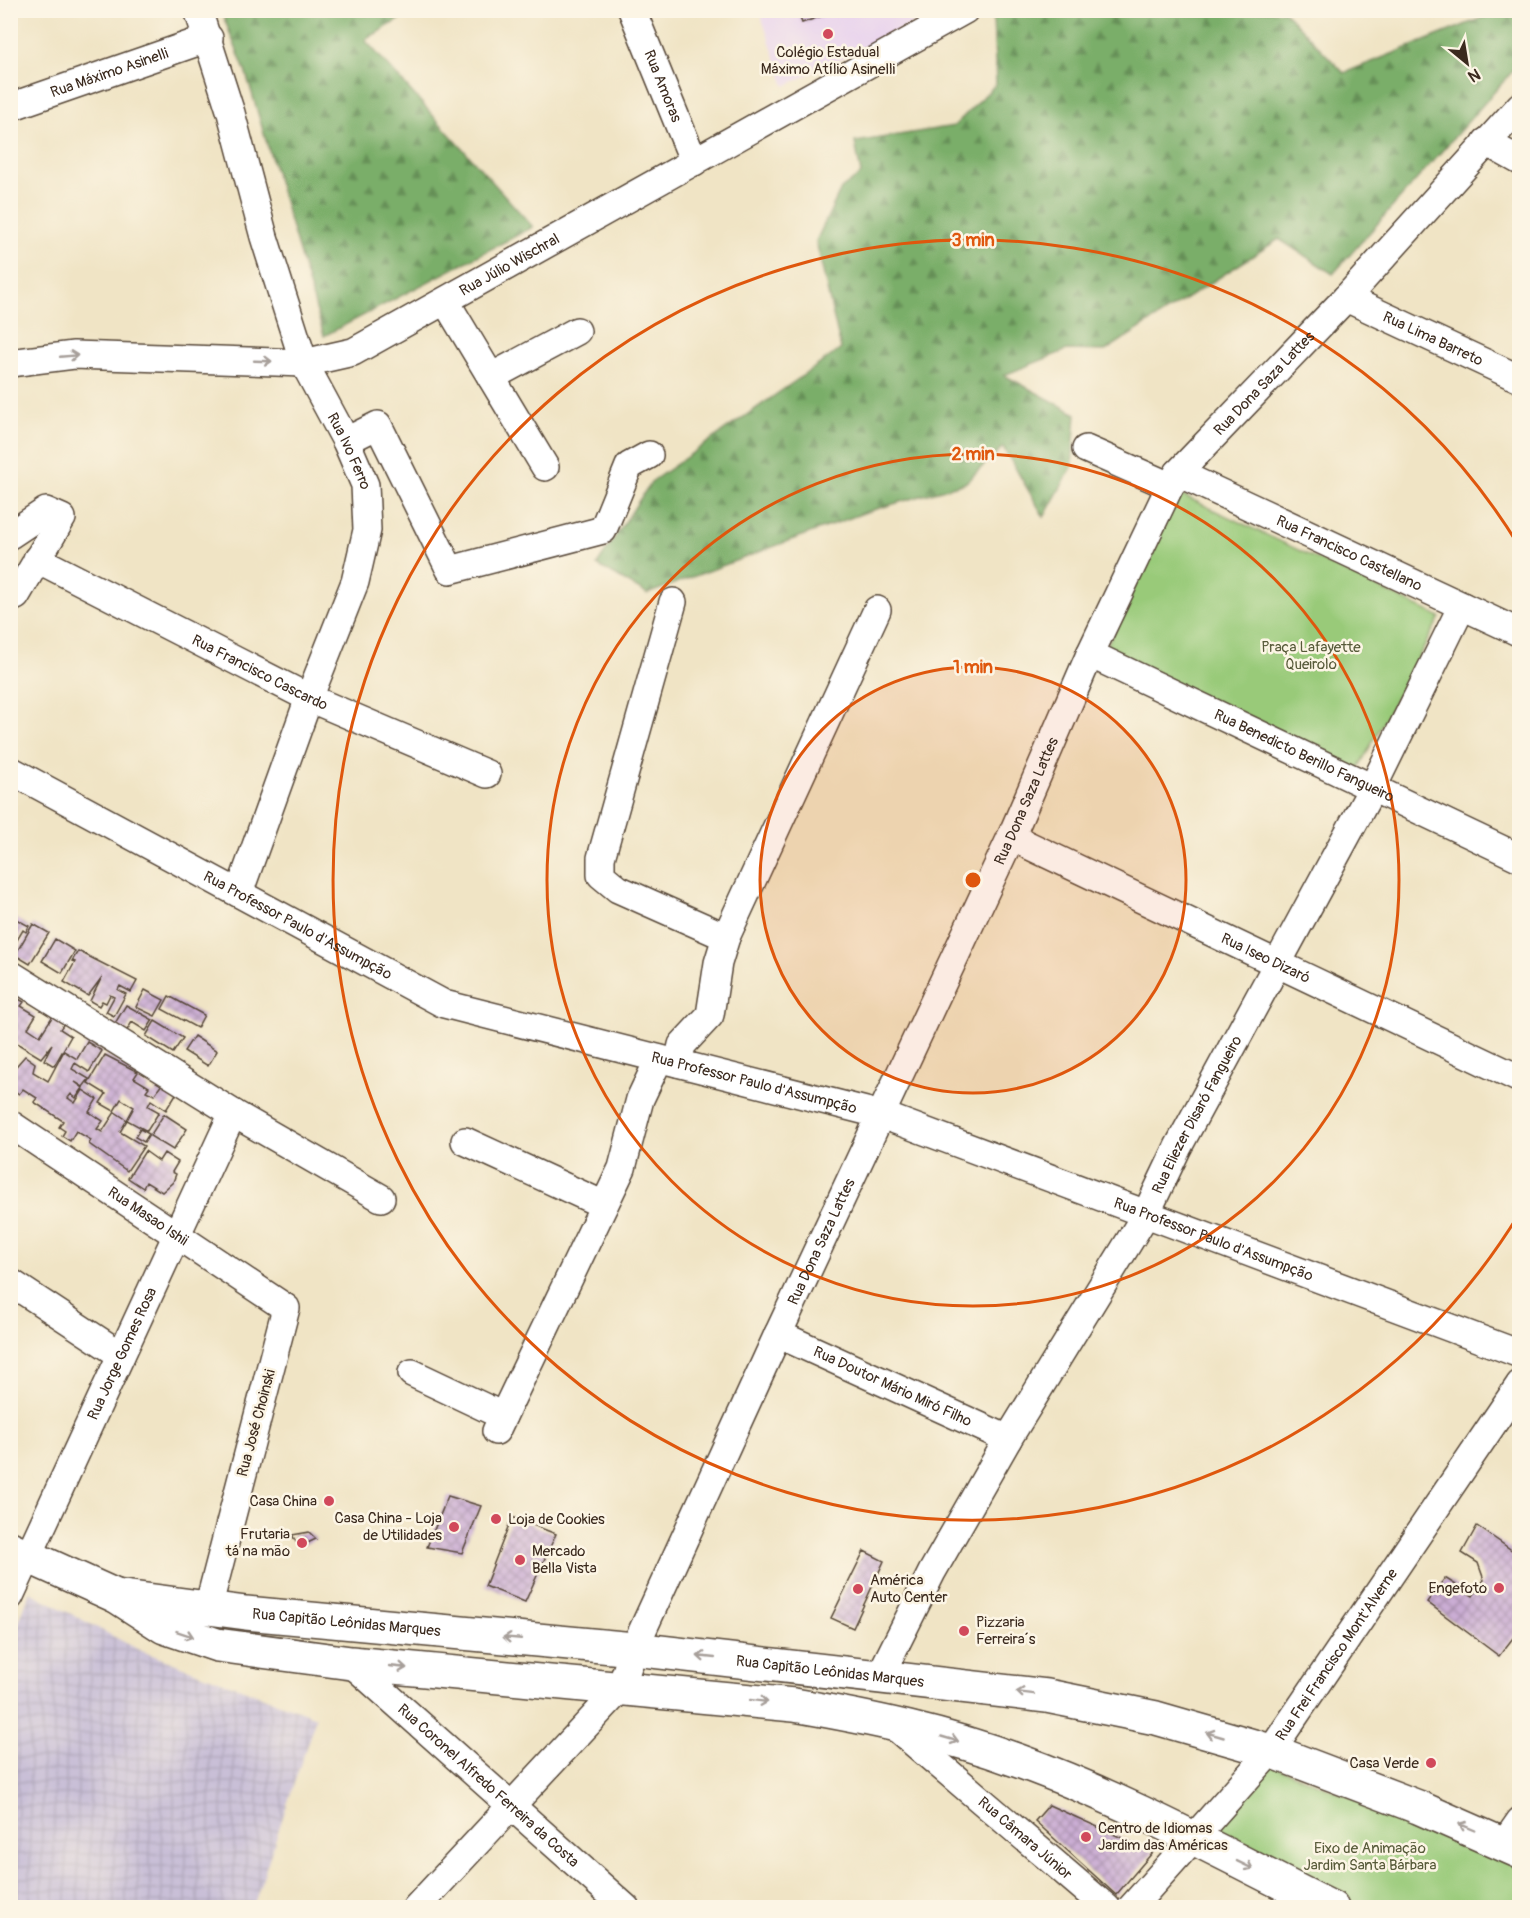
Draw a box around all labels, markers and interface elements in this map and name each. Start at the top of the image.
marker: Colégio Estadual Máximo Atílio Asinelli [821,27,835,41]
north arrow [1437,33,1497,93]
place label: Colégio Estadual Máximo Atílio Asinelli [761,43,896,79]
street label: Rua Máximo Asinelli [48,44,171,102]
street label: Rua Amoras [639,47,686,125]
text: N [1464,64,1484,87]
street label: Rua Júlio Wischral [456,229,563,301]
text: 3 min [951,229,995,252]
street label: Rua Lima Barreto [1380,308,1486,370]
street label: Rua Dona Saza Lattes [1210,327,1319,440]
one-way arrow [58,350,78,361]
one-way arrow [253,356,273,367]
street label: Rua Ivo Ferro [323,410,374,490]
text: 2 min [951,443,995,466]
street label: Rua Francisco Castellano [1273,511,1425,596]
street label: Rua Francisco Cascardo [188,631,330,715]
park label: Praça Lafayette Queirolo [1261,638,1361,674]
text: 1 min [953,656,993,679]
street label: Rua Benedicto Berillo Fangueiro [1211,705,1397,807]
street label: Rua Dona Saza Lattes [990,734,1063,868]
street label: Rua Professor Paulo d'Assumpção [200,867,395,984]
centre of rings [963,870,983,890]
street label: Rua Iseo Dizaró [1218,929,1313,988]
street label: Rua Eliezer Disaró Fangueiro [1148,1033,1246,1197]
street label: Rua Professor Paulo d'Assumpção [649,1048,859,1118]
street label: Rua Dona Saza Lattes [784,1175,860,1308]
street label: Rua Masao Ishii [104,1183,192,1250]
street label: Rua Professor Paulo d'Assumpção [1111,1194,1316,1286]
street label: Rua Jorge Gomes Rosa [84,1284,161,1423]
street label: Rua Doutor Mário Miró Filho [810,1342,975,1431]
street label: Rua José Choinski [233,1367,280,1479]
place label: Casa China [249,1492,317,1511]
marker: Casa China [322,1494,336,1508]
place label: Casa China - Loja de Utilidades [335,1509,442,1545]
place label: Loja de Cookies [508,1510,605,1529]
marker: Loja de Cookies [489,1512,503,1526]
marker: Casa China - Loja de Utilidades [447,1520,461,1534]
place label: Frutaria tá na mão [225,1525,290,1561]
marker: Frutaria tá na mão [295,1536,309,1550]
place label: Mercado Bella Vista [532,1542,597,1578]
marker: Mercado Bella Vista [513,1553,527,1567]
street label: Rua Frei Francisco Mont'Alverne [1272,1564,1402,1745]
place label: América Auto Center [870,1571,948,1607]
place label: Engefoto [1428,1579,1487,1598]
marker: Engefoto [1492,1581,1506,1595]
marker: América Auto Center [851,1582,865,1596]
street label: Rua Capitão Leônidas Marques [251,1605,442,1641]
place label: Pizzaria Ferreira´s [976,1613,1036,1649]
marker: Pizzaria Ferreira´s [957,1624,971,1638]
one-way arrow [175,1630,194,1641]
one-way arrow [502,1632,522,1643]
one-way arrow [696,1651,716,1662]
street label: Rua Capitão Leônidas Marques [735,1652,925,1692]
one-way arrow [388,1662,407,1673]
one-way arrow [1015,1688,1035,1699]
one-way arrow [749,1696,769,1707]
street label: Rua Coronel Alfredo Ferreira da Costa [393,1700,583,1872]
one-way arrow [1206,1728,1225,1740]
one-way arrow [940,1734,959,1745]
place label: Casa Verde [1350,1754,1420,1773]
marker: Casa Verde [1424,1756,1438,1770]
street label: Rua Câmara Júnior [974,1793,1077,1885]
place label: Centro de Idiomas Jardim das Américas [1098,1819,1228,1855]
one-way arrow [1458,1821,1476,1833]
marker: Centro de Idiomas Jardim das Américas [1079,1830,1093,1844]
park label: Eixo de Animação Jardim Santa Bárbara [1304,1839,1436,1875]
one-way arrow [1235,1859,1253,1871]

